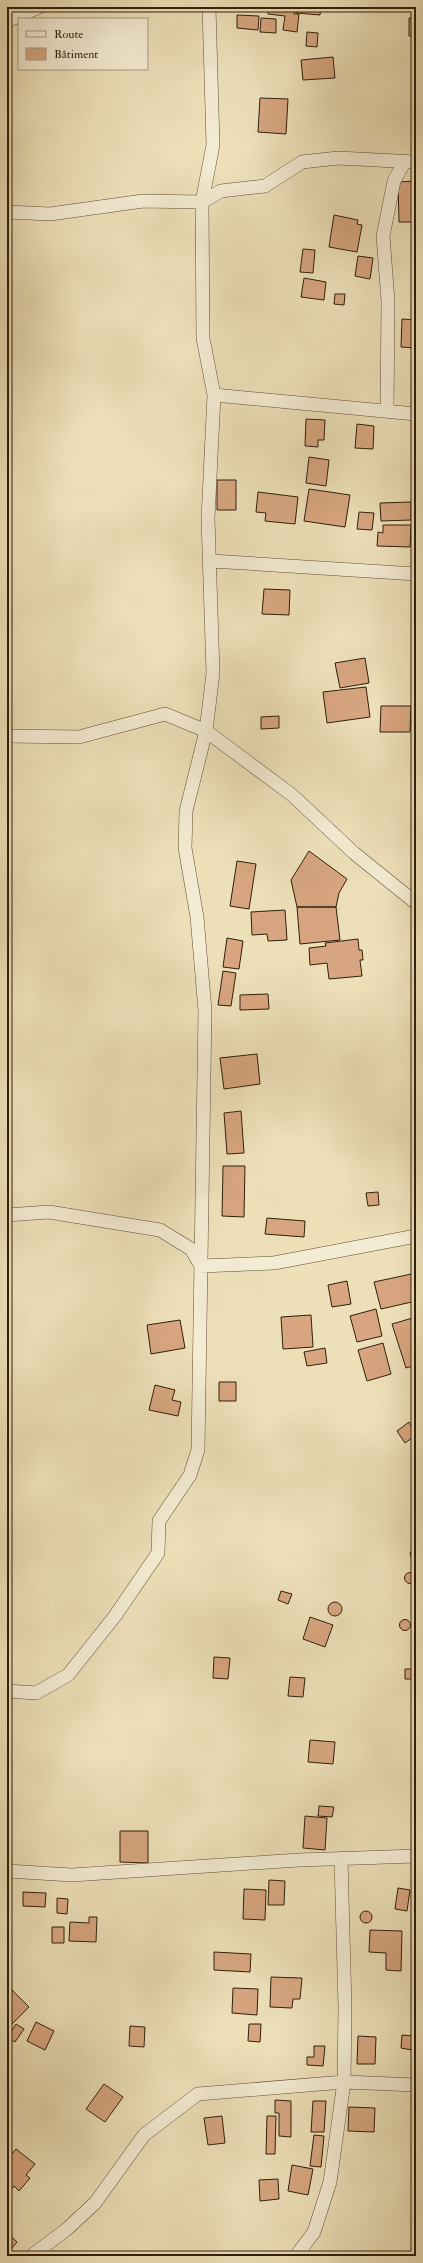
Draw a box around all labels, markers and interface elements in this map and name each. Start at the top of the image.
legend [18,18,148,70]
text: Route [54,27,83,42]
text: Bâtiment [54,47,98,62]

